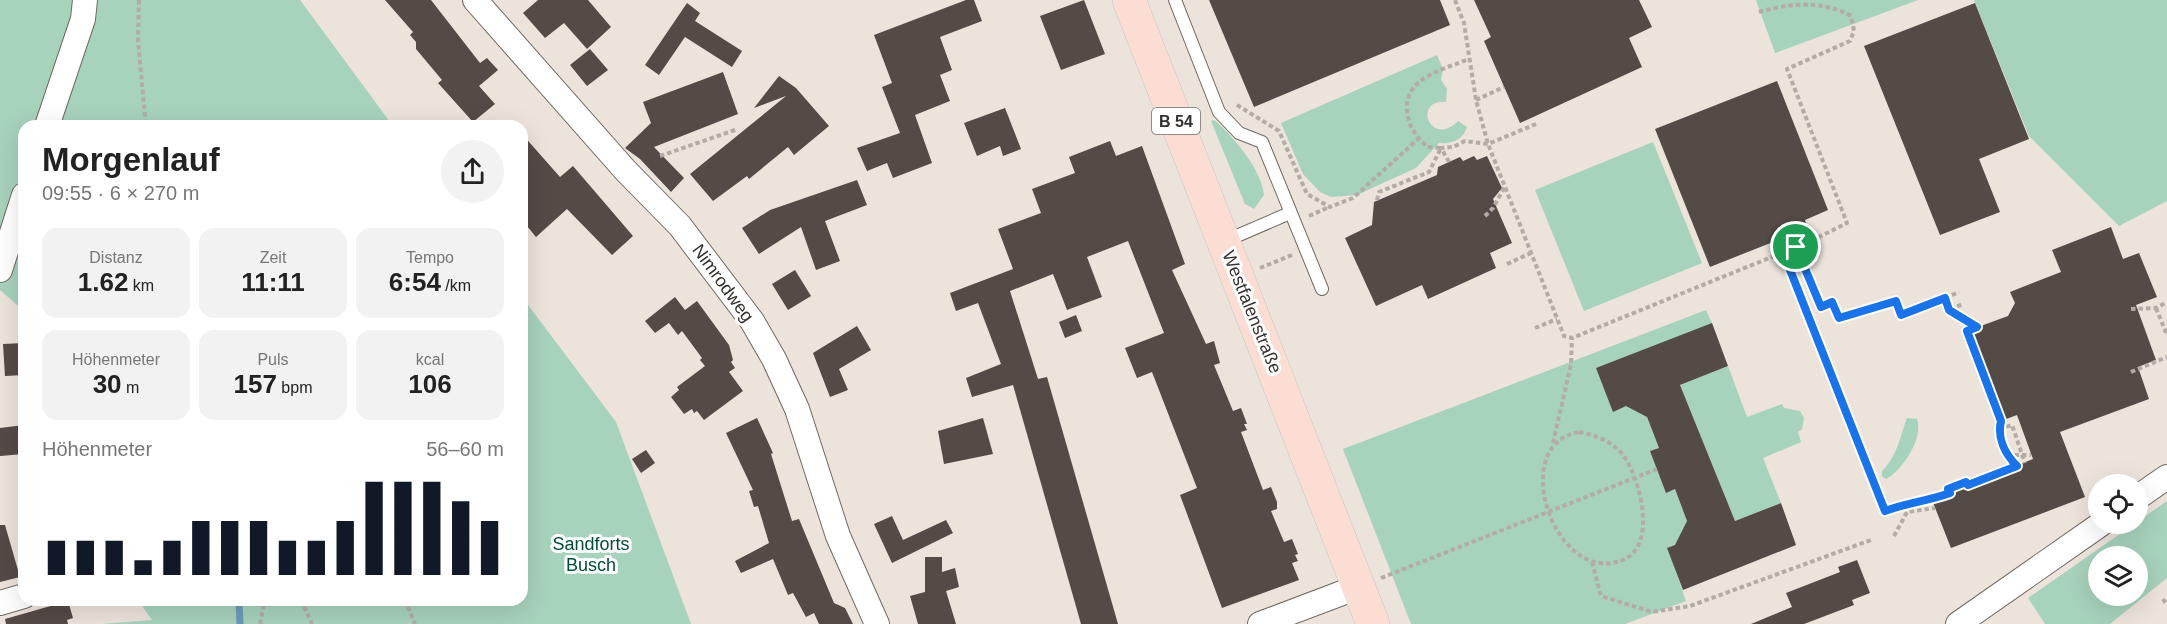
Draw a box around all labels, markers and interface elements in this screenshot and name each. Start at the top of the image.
road number: B 54 [1152,108,1200,134]
button: share [441,140,504,203]
text: Morgenlauf [42,141,220,178]
text: 09:55 · 6 × 270 m [42,182,199,204]
pin [1770,221,1821,272]
icon: arrive [1779,230,1812,263]
street label: Nimrodweg [688,240,758,326]
street label: Westfalenstraße [1218,248,1286,376]
text: Distanz [89,249,143,266]
text: Zeit [260,249,286,266]
text: Tempo [406,249,454,266]
text: 1.62 [78,267,128,297]
text: 11:11 [241,267,305,297]
text: 6:54 [389,267,441,297]
text: km [128,277,154,294]
text: /km [441,277,471,294]
text: Höhenmeter [72,351,160,368]
text: Puls [257,351,289,368]
text: kcal [416,351,444,368]
text: 30 [93,369,122,399]
text: 157 [234,369,277,399]
text: 106 [408,369,452,399]
text: m [122,379,139,396]
text: bpm [277,379,312,396]
text: Höhenmeter [42,438,152,460]
text: 56–60 m [426,438,504,460]
map controls [2088,474,2148,606]
button: locate [2088,474,2148,534]
park label: Sandforts Busch [552,534,630,575]
button: layers [2088,546,2148,606]

